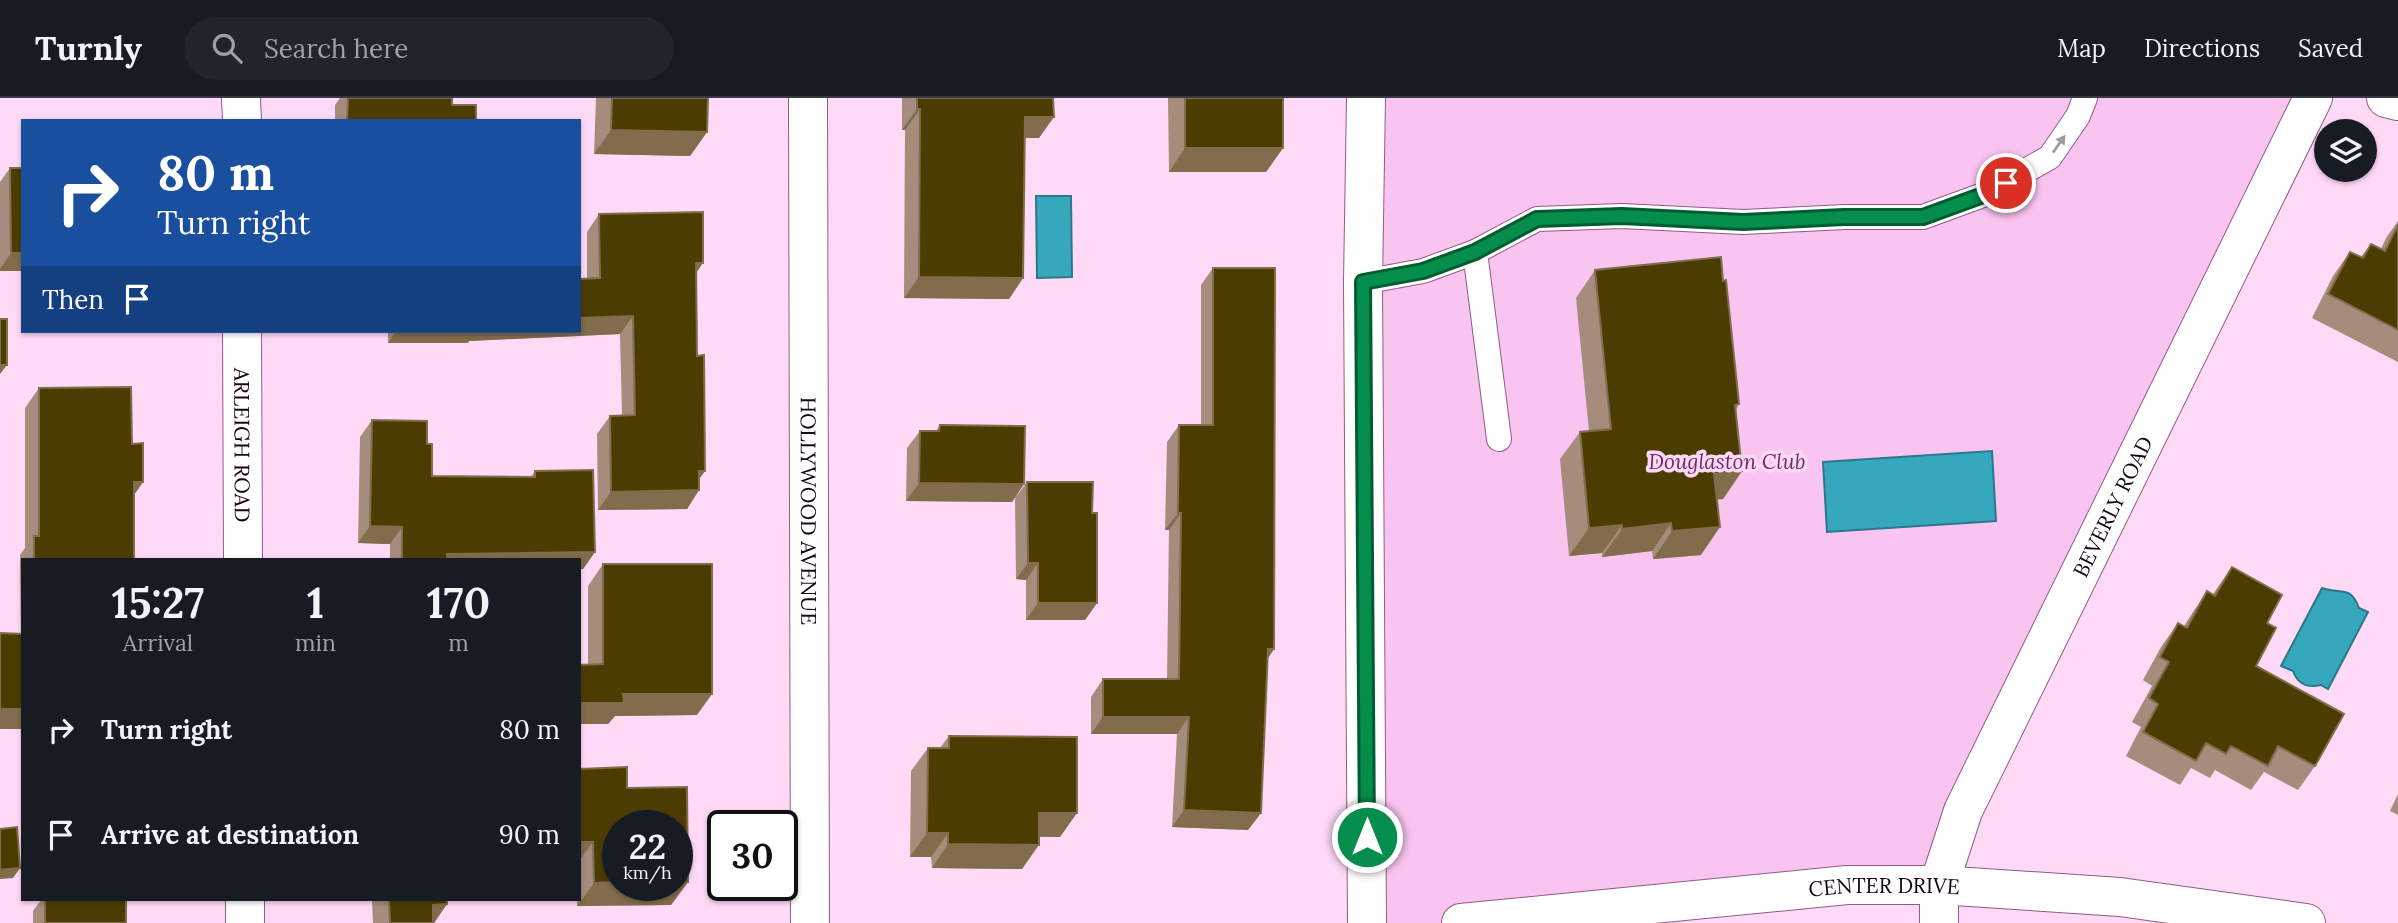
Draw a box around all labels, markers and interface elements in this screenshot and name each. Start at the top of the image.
search box [184,17,674,80]
text: Turnly [35,27,142,69]
icon: search [208,29,246,67]
text: Search here [264,32,408,65]
text: Map [2057,33,2106,64]
text: Directions [2144,33,2260,64]
text: Saved [2298,33,2363,64]
map controls [2314,119,2377,182]
button: layers [2314,119,2377,182]
one-way arrow [2052,134,2065,153]
text: 80 m [157,141,274,203]
icon: right [42,147,133,238]
pin [1976,153,2036,213]
icon: arrive [1987,164,2025,202]
text: Turn right [157,202,310,243]
icon: arrive [118,280,156,318]
text: Then [42,283,104,316]
street label: ARLEIGH ROAD [229,367,256,522]
street label: HOLLYWOOD AVENUE [795,397,823,625]
street label: BEVERLY ROAD [2066,432,2158,581]
park label: Douglaston Club [1649,448,1805,475]
text: 15:27 [112,576,204,630]
text: 1 [307,576,324,630]
text: 170 [427,576,490,630]
text: Arrival [123,628,193,657]
text: min [295,628,336,657]
text: m [448,628,469,657]
icon: right [42,711,80,749]
text: Turn right [101,713,232,746]
text: 80 m [499,713,560,746]
position arrow [1330,800,1404,874]
speed limit sign: 30 [707,810,798,901]
icon: arrive [42,816,80,854]
text: Arrive at destination [101,818,359,851]
text: 90 m [499,818,560,851]
text: 22 [629,824,666,869]
text: km/h [623,861,672,884]
street label: CENTER DRIVE [1807,871,1961,902]

